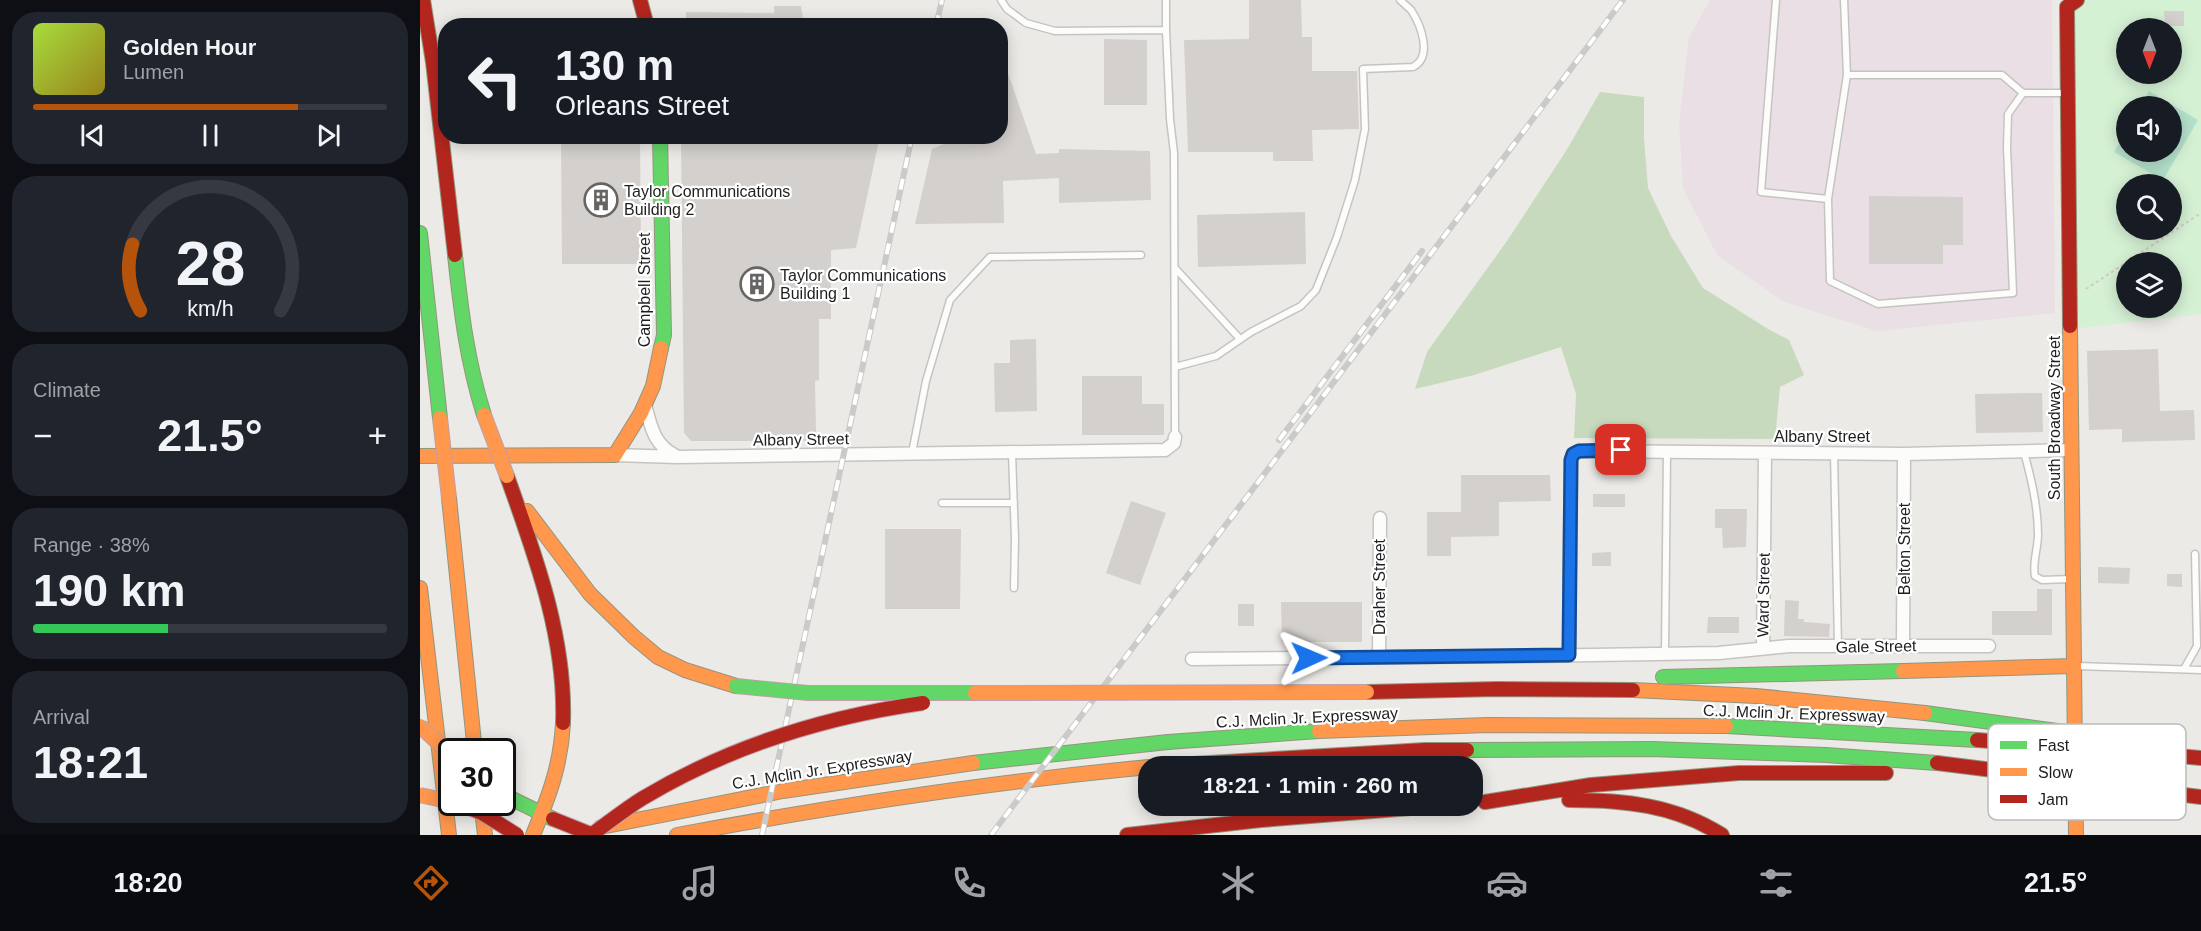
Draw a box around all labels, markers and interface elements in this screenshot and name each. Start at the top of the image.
north arrow [2116,18,2182,84]
map controls [2116,18,2182,318]
text: Golden Hour [123,35,256,60]
icon: left [456,42,534,120]
text: 130 m [555,42,674,89]
text: Lumen [123,61,184,83]
text: Orleans Street [555,91,729,121]
button: sound [2116,96,2182,162]
icon: previous [76,119,109,152]
icon: pause [194,119,227,152]
icon: next [312,119,345,152]
button: search [2116,174,2182,240]
building icon: Taylor Communications Building 2 [583,182,619,218]
place label: Taylor Communications Building 2 [624,183,790,218]
text: 28 [175,229,245,298]
street label: Campbell Street [636,232,653,347]
button: layers [2116,252,2182,318]
building icon: Taylor Communications Building 1 [739,266,775,302]
place label: Taylor Communications Building 1 [780,267,946,302]
text: km/h [187,297,233,321]
street label: South Broadway Street [2046,335,2063,500]
text: Climate [33,379,101,401]
text: 21.5° [157,410,263,461]
text: − [33,417,52,454]
text: + [368,417,387,454]
pin [1595,424,1646,475]
street label: Albany Street [1774,428,1871,445]
street label: Albany Street [753,430,850,449]
icon: arrive [1604,433,1637,466]
street label: Belton Street [1896,502,1913,595]
text: Range · 38% [33,534,150,556]
street label: Draher Street [1371,538,1388,635]
street label: Ward Street [1754,552,1773,638]
text: 190 km [33,565,186,616]
position arrow [1277,626,1341,690]
street label: Gale Street [1835,637,1917,656]
street label: C.J. Mclin Jr. Expressway [1703,702,1885,725]
street label: C.J. Mclin Jr. Expressway [1216,704,1398,731]
text: Arrival [33,706,90,728]
legend [1988,724,2186,820]
text: 18:21 [33,737,148,788]
text: Fast [2038,737,2070,754]
speed limit sign: 30 [438,738,516,816]
street label: C.J. Mclin Jr. Expressway [731,747,913,792]
text: Slow [2038,764,2073,781]
text: 18:21 · 1 min · 260 m [1203,773,1418,798]
text: Jam [2038,791,2068,808]
icon: directions [410,862,452,904]
icon: music [679,862,721,904]
icon: phone [948,862,990,904]
icon: climate [1217,862,1259,904]
icon: car [1486,862,1528,904]
icon: filters [1755,862,1797,904]
text: 18:20 [114,868,183,898]
text: 21.5° [2024,868,2087,898]

